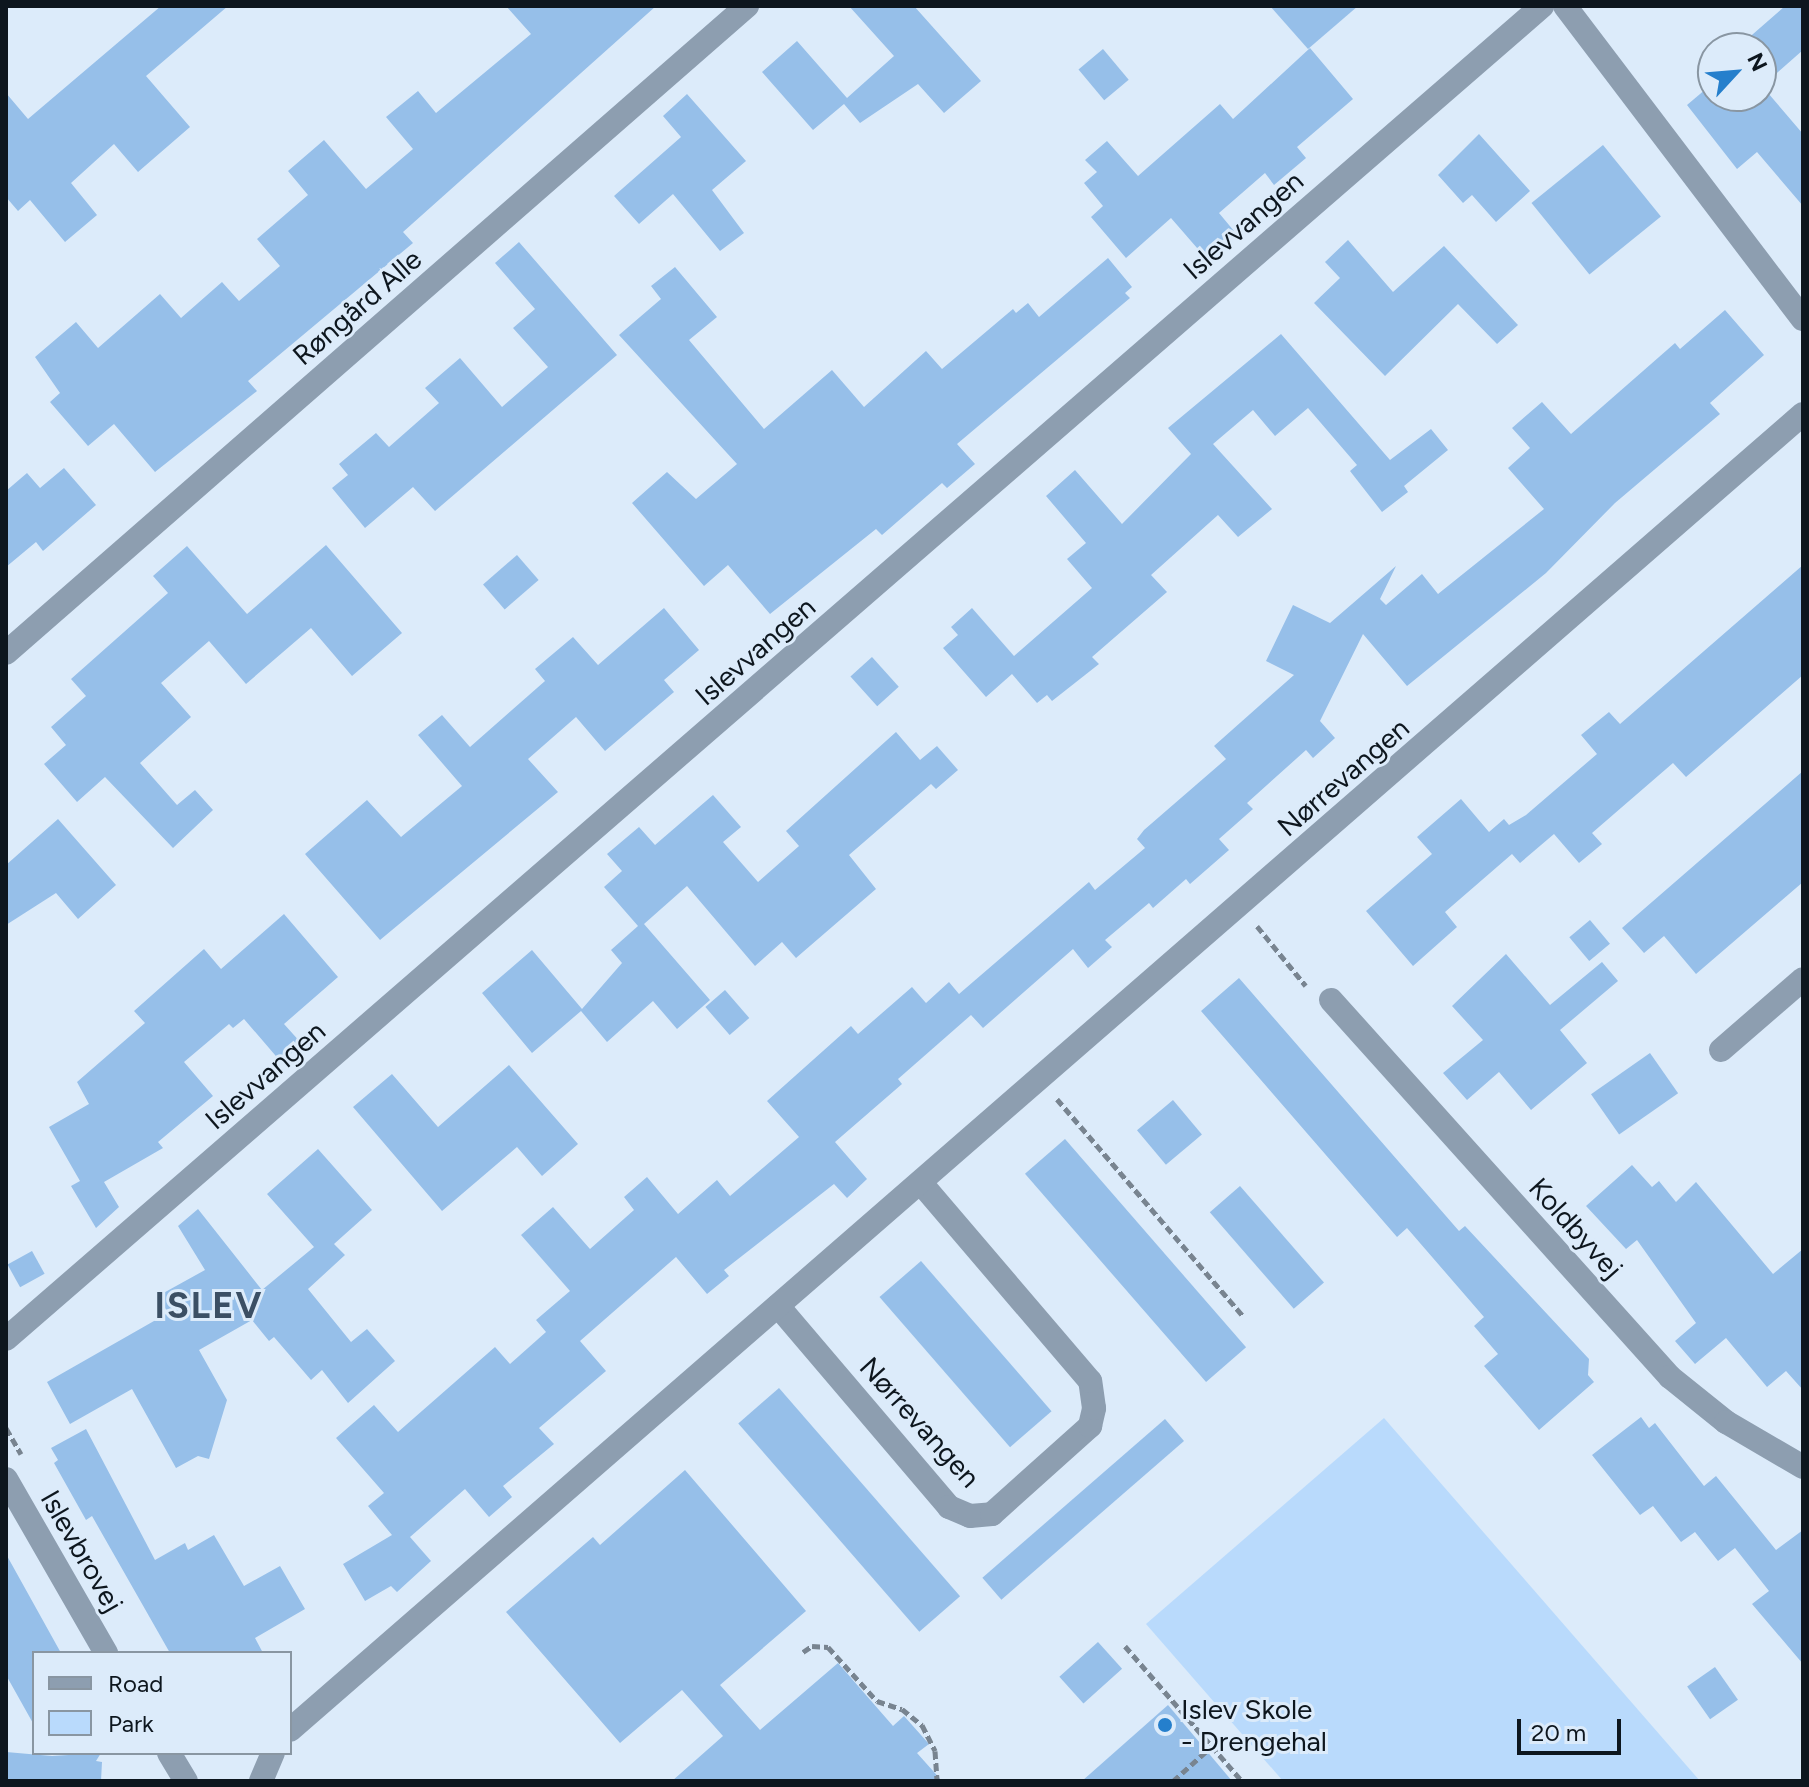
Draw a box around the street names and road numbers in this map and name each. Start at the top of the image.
street label: Islevvangen [1176,164,1310,286]
street label: Røngård Alle [286,242,428,372]
street label: Islevvangen [688,590,822,712]
street label: Nørrevangen [1270,711,1416,843]
street label: Islevvangen [198,1014,332,1136]
street label: Koldbyvej [1522,1171,1630,1285]
street label: Nørrevangen [853,1350,987,1494]
street label: Islevbrovej [34,1484,130,1618]

